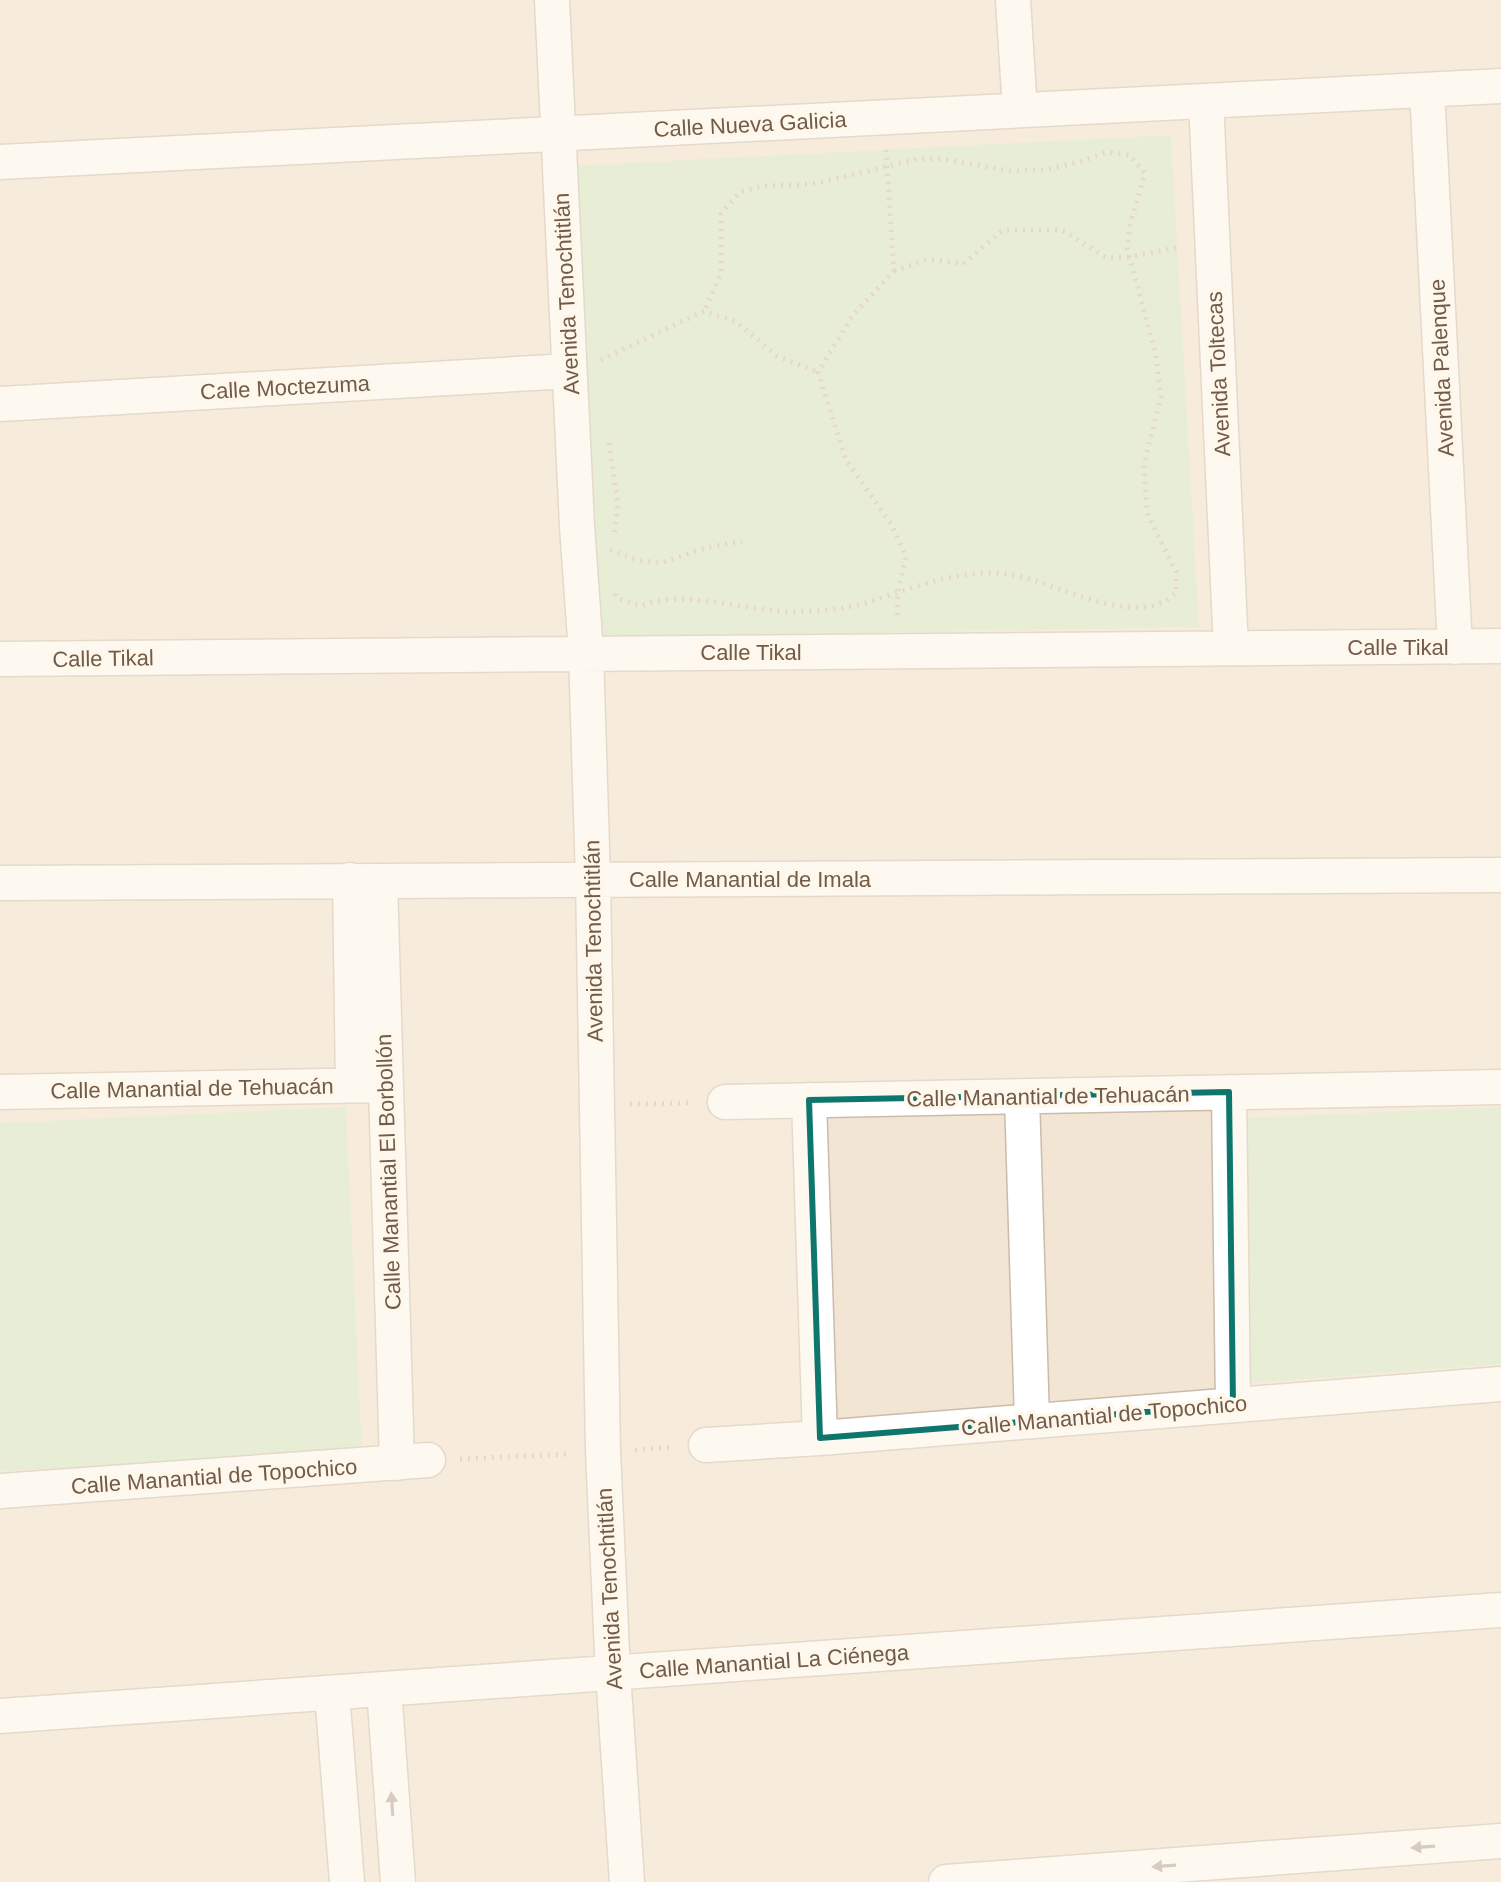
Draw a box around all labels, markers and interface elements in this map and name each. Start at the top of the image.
street label: Calle Nueva Galicia [653,107,848,142]
street label: Avenida Tenochtitlán [549,192,584,396]
street label: Avenida Palenque [1424,278,1459,458]
street label: Avenida Toltecas [1202,291,1235,457]
street label: Calle Moctezuma [200,371,371,404]
street label: Calle Tikal [1347,635,1449,660]
street label: Calle Tikal [700,640,802,665]
street label: Calle Tikal [52,645,154,672]
street label: Avenida Tenochtitlán [579,840,608,1042]
street label: Calle Manantial de Imala [629,867,872,892]
street label: Calle Manantial El Borbollón [371,1033,406,1311]
street label: Calle Manantial de Tehuacán [50,1074,334,1103]
street label: Calle Manantial de Tehuacán [906,1082,1190,1111]
street label: Calle Manantial de Topochico [960,1391,1248,1440]
street label: Calle Manantial de Topochico [70,1454,358,1499]
street label: Avenida Tenochtitlán [592,1487,627,1691]
street label: Calle Manantial La Ciénega [638,1640,910,1683]
one-way arrow [385,1791,398,1816]
one-way arrow [1410,1841,1435,1854]
one-way arrow [1151,1860,1176,1873]

